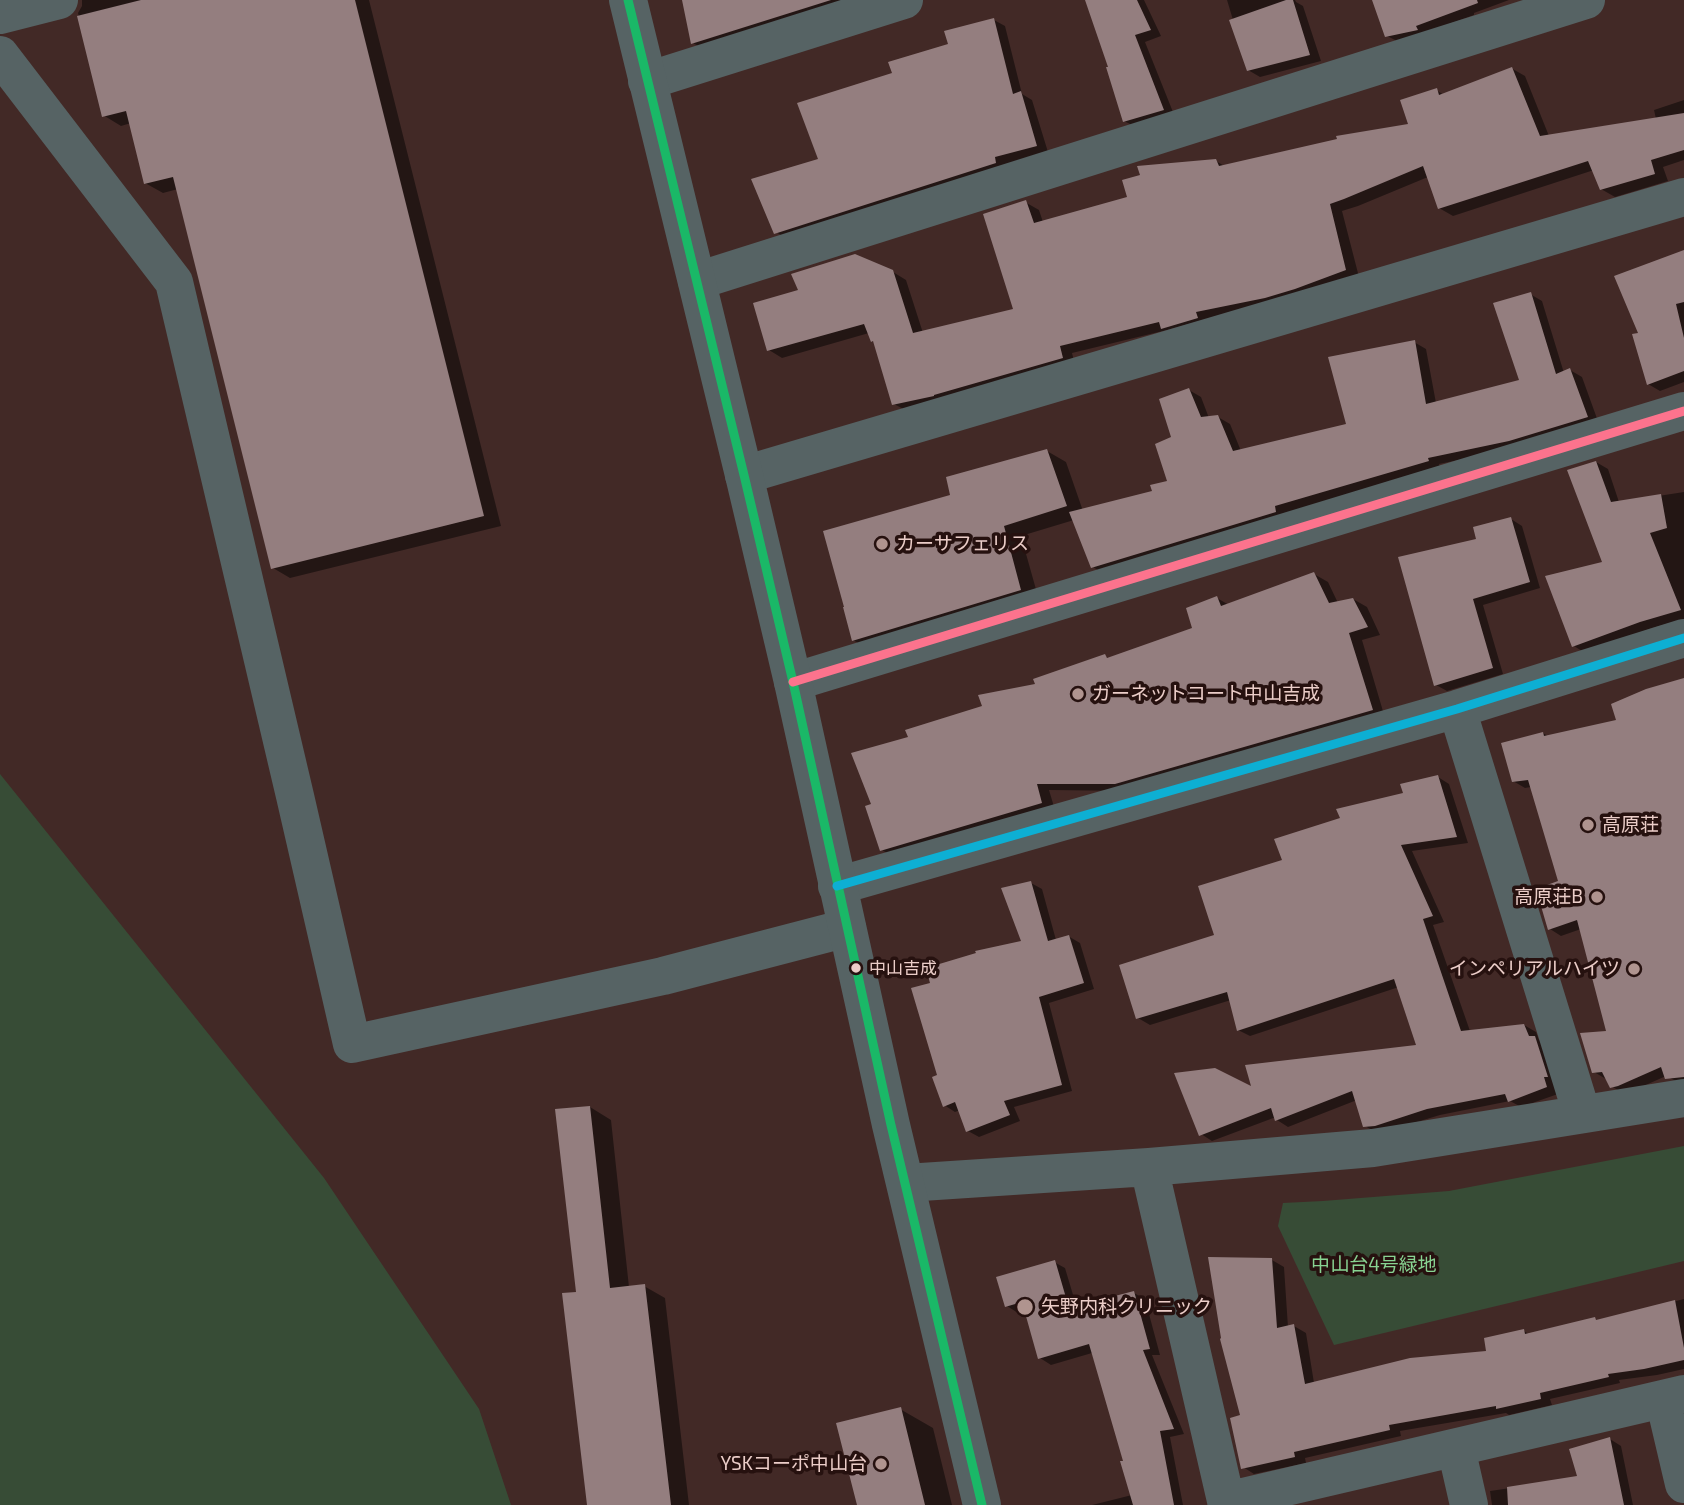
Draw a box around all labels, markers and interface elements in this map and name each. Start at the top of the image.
place label: カーサフェリス [896,533,1029,555]
marker: カーサフェリス [874,536,890,552]
place label: ガーネットコート中山吉成 [1092,683,1320,705]
marker: ガーネットコート中山吉成 [1070,686,1086,702]
place label: 高原荘 [1602,814,1659,836]
marker: 高原荘 [1580,817,1596,833]
place label: 高原荘B [1514,886,1583,908]
marker: 高原荘B [1589,889,1605,905]
place label: 中山吉成 [869,958,937,978]
place label: インペリアルハイツ [1449,958,1620,980]
marker: 中山吉成 [849,961,863,975]
marker: インペリアルハイツ [1626,961,1642,977]
park label: 中山台4号緑地 [1311,1254,1437,1276]
place label: 矢野内科クリニック [1041,1296,1212,1318]
marker: 矢野内科クリニック [1015,1297,1035,1317]
place label: YSKコーポ中山台 [720,1453,867,1475]
marker: YSKコーポ中山台 [873,1456,889,1472]

